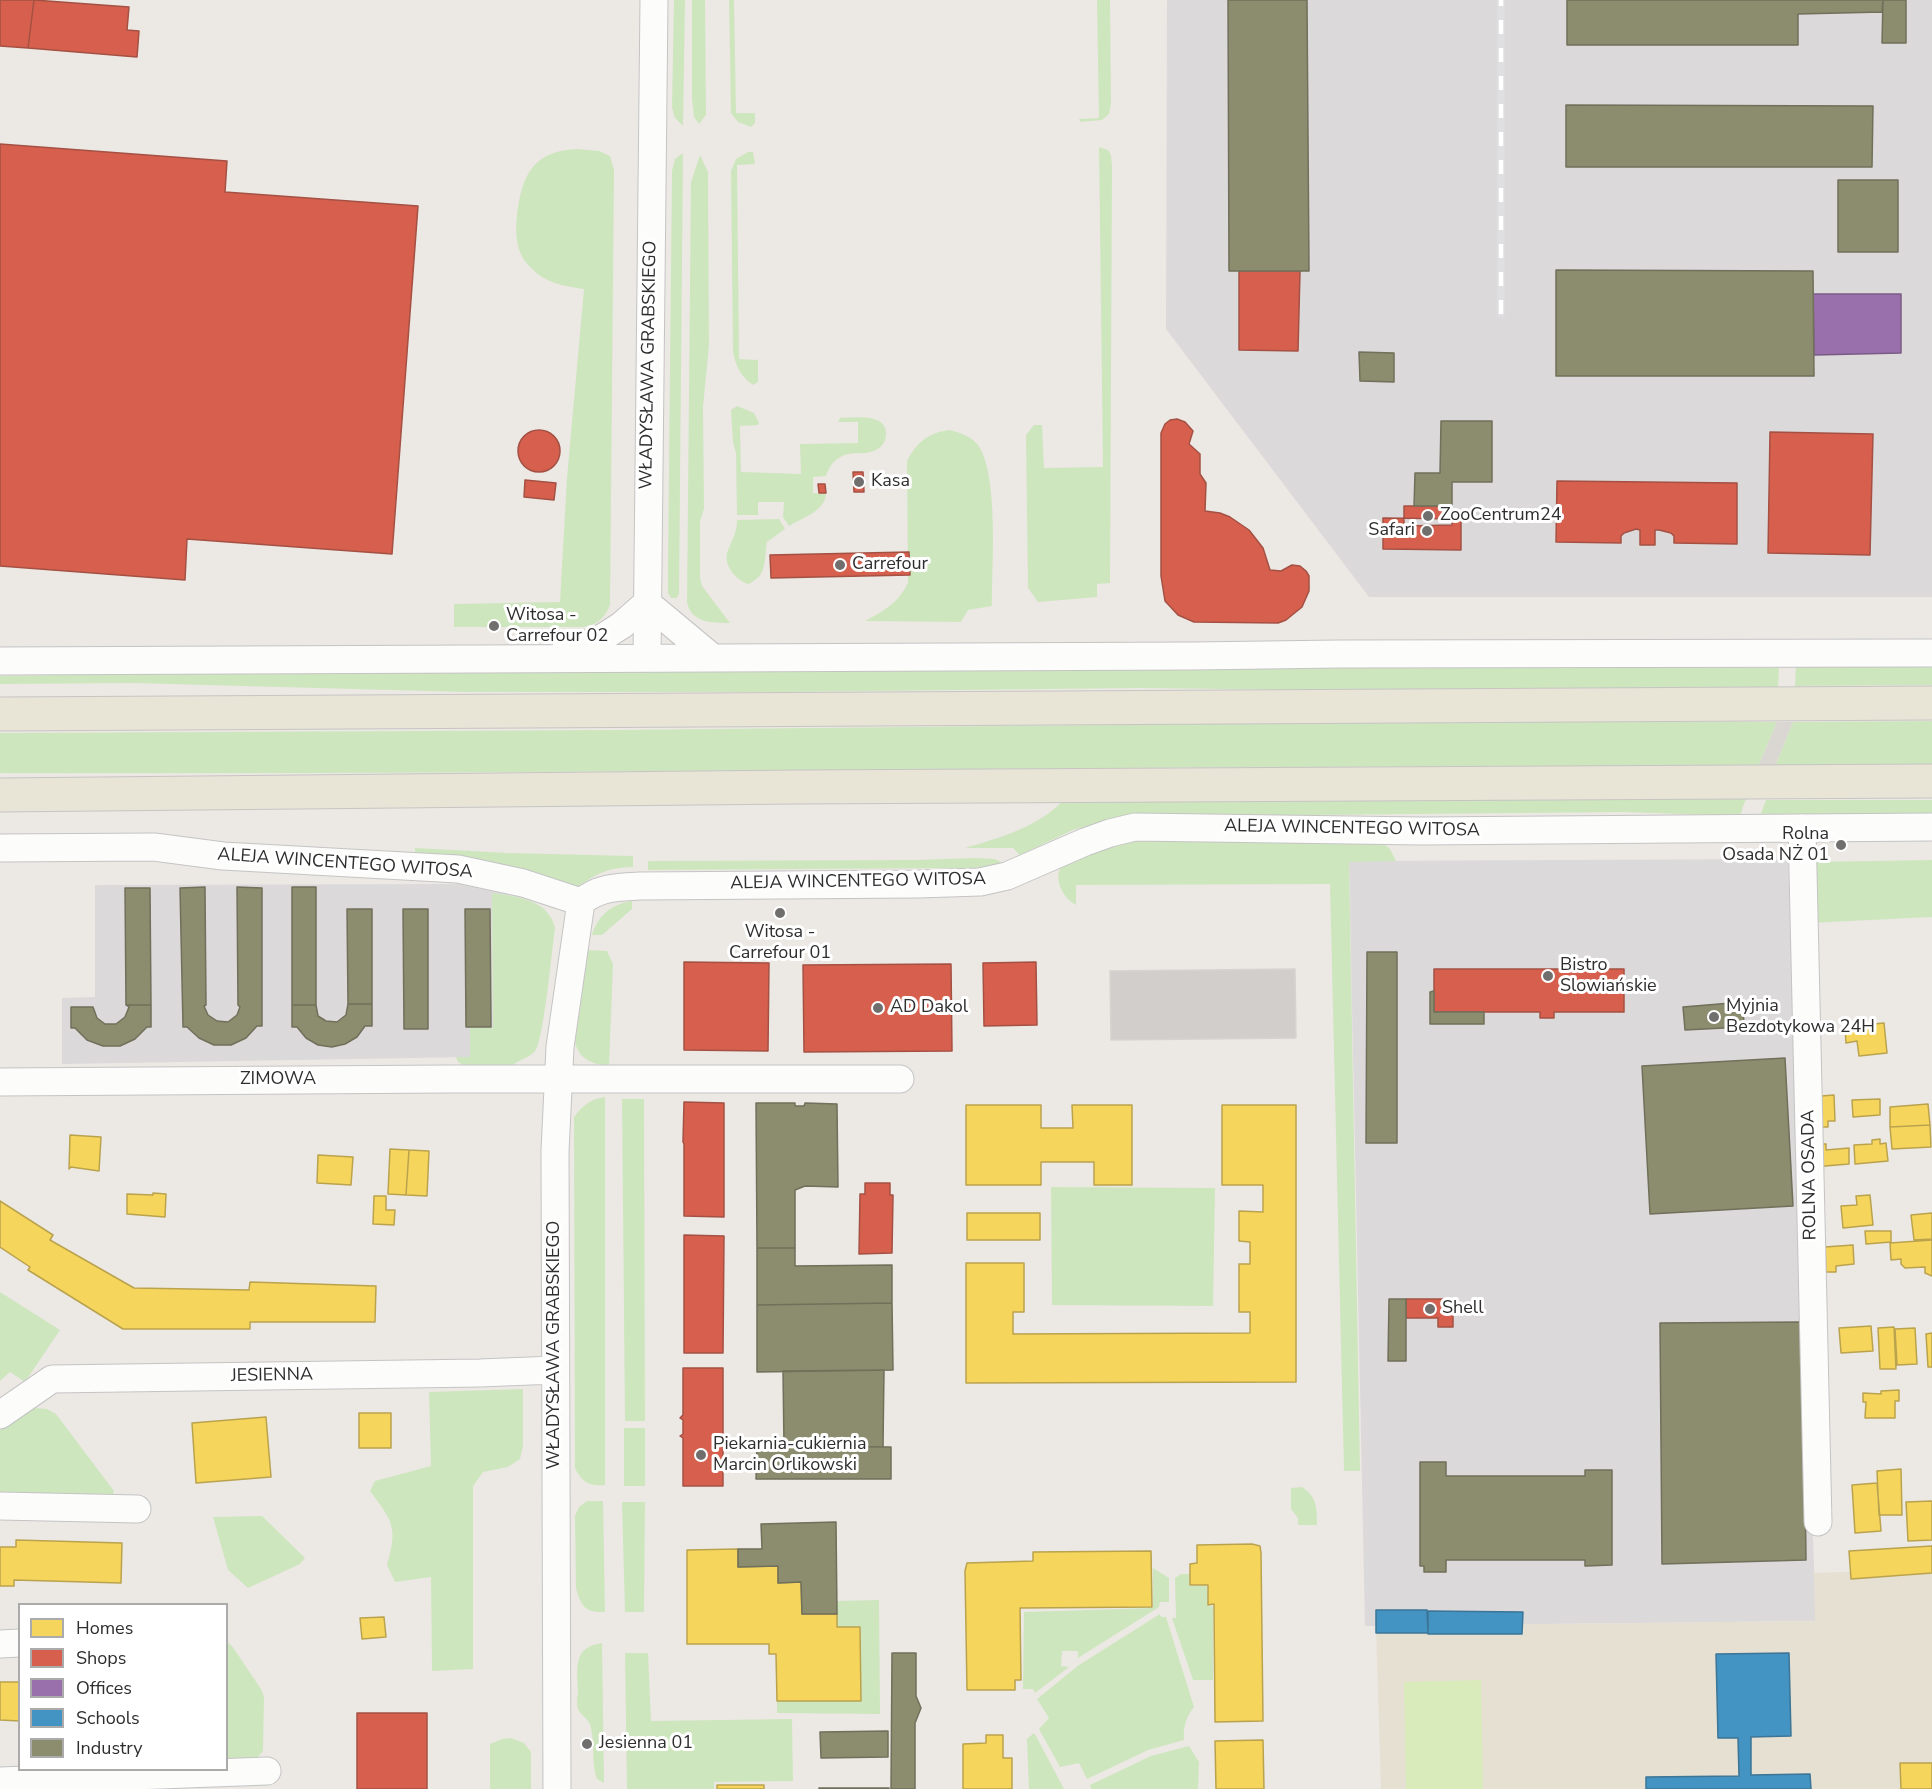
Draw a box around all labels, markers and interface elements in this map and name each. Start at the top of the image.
street label: WŁADYSŁAWA GRABSKIEGO [636,240,662,490]
place label: Kasa [871,471,910,493]
marker: Kasa [852,475,866,489]
place label: ZooCentrum24 [1440,505,1561,527]
marker: ZooCentrum24 [1421,509,1435,523]
place label: Safari [1368,520,1415,542]
marker: Safari [1420,524,1434,538]
place label: Carrefour [852,554,928,576]
marker: Carrefour [833,558,847,572]
place label: Witosa - Carrefour 02 [506,605,608,648]
marker: Witosa - Carrefour 02 [487,619,501,633]
street label: ALEJA WINCENTEGO WITOSA [1224,816,1480,842]
place label: Rolna Osada NŻ 01 [1722,824,1829,866]
marker: Rolna Osada NŻ 01 [1834,838,1848,852]
street label: ALEJA WINCENTEGO WITOSA [217,844,473,884]
street label: ALEJA WINCENTEGO WITOSA [730,869,986,895]
marker: Witosa - Carrefour 01 [773,906,787,920]
place label: Witosa - Carrefour 01 [729,922,831,964]
place label: Bistro Slowiańskie [1560,955,1657,998]
marker: Bistro Slowiańskie [1541,969,1555,983]
place label: Myjnia Bezdotykowa 24H [1726,996,1875,1038]
place label: AD Dakol [890,997,968,1019]
marker: AD Dakol [871,1001,885,1015]
marker: Myjnia Bezdotykowa 24H [1707,1010,1721,1024]
street label: ZIMOWA [240,1069,316,1091]
street label: ROLNA OSADA [1798,1109,1822,1241]
street label: WŁADYSŁAWA GRABSKIEGO [544,1221,566,1469]
place label: Shell [1442,1298,1484,1320]
marker: Shell [1423,1302,1437,1316]
street label: JESIENNA [231,1364,313,1388]
place label: Piekarnia-cukiernia Marcin Orlikowski [713,1434,866,1476]
marker: Piekarnia-cukiernia Marcin Orlikowski [694,1448,708,1462]
legend [18,1603,228,1771]
text: Homes [76,1616,133,1640]
text: Shops [76,1646,126,1670]
text: Offices [76,1676,132,1700]
text: Schools [76,1706,140,1730]
place label: Jesienna 01 [599,1733,693,1755]
text: Industry [76,1736,143,1760]
marker: Jesienna 01 [580,1737,594,1751]

